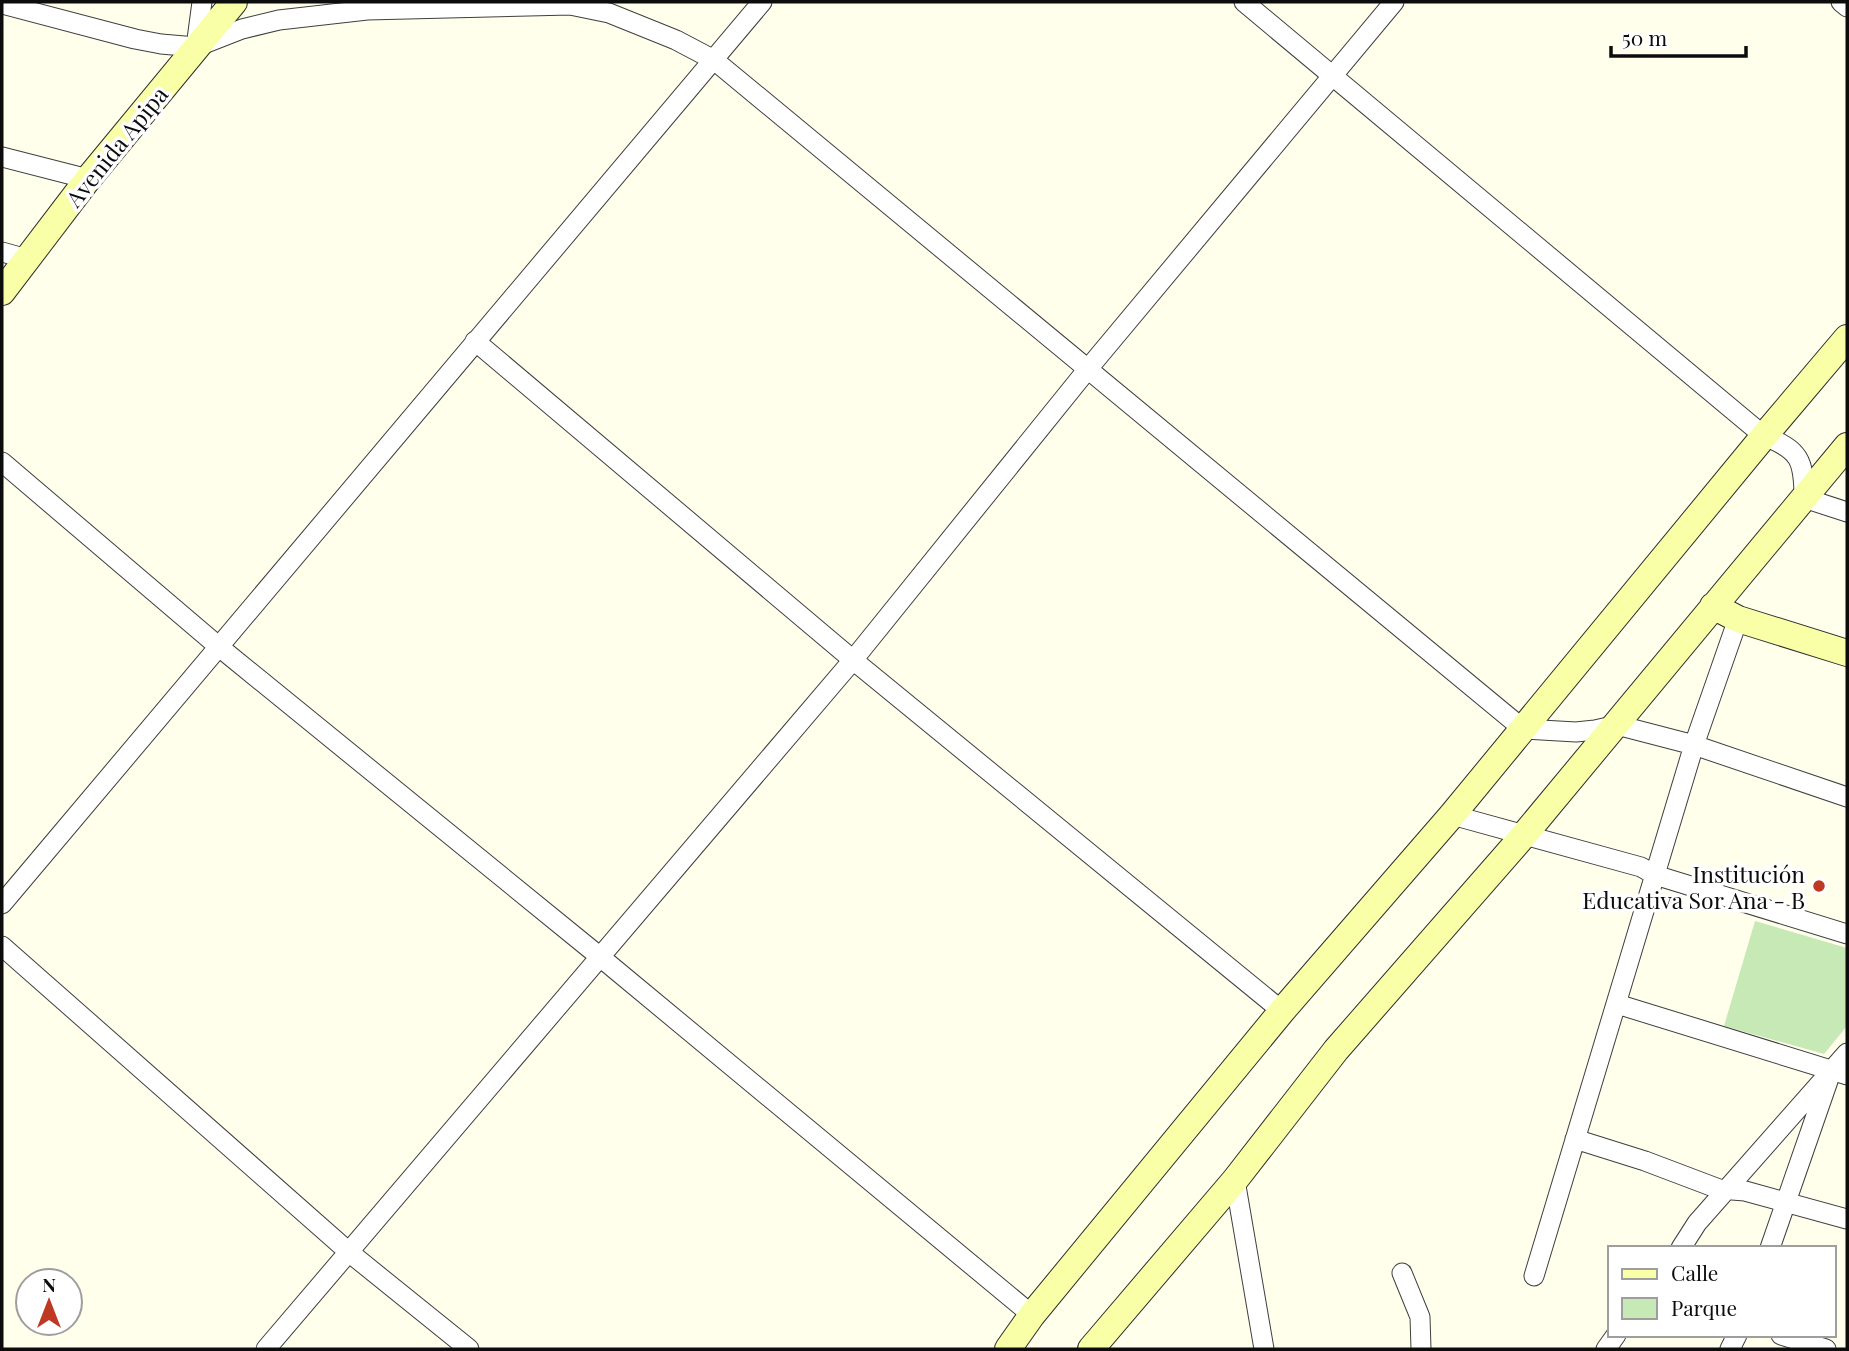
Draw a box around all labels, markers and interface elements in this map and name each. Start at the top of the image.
scale bar [1611,14,1746,58]
text: 50 m [1622,23,1668,51]
street label: Avenida Apipa [57,79,174,213]
place label: Institución Educativa Sor Ana - B [1582,858,1805,915]
marker: Institución Educativa Sor Ana - B [1811,878,1827,894]
legend [1608,1246,1835,1337]
text: Calle [1671,1258,1718,1286]
north arrow [14,1267,84,1337]
text: N [42,1271,56,1297]
text: Parque [1671,1293,1737,1321]

